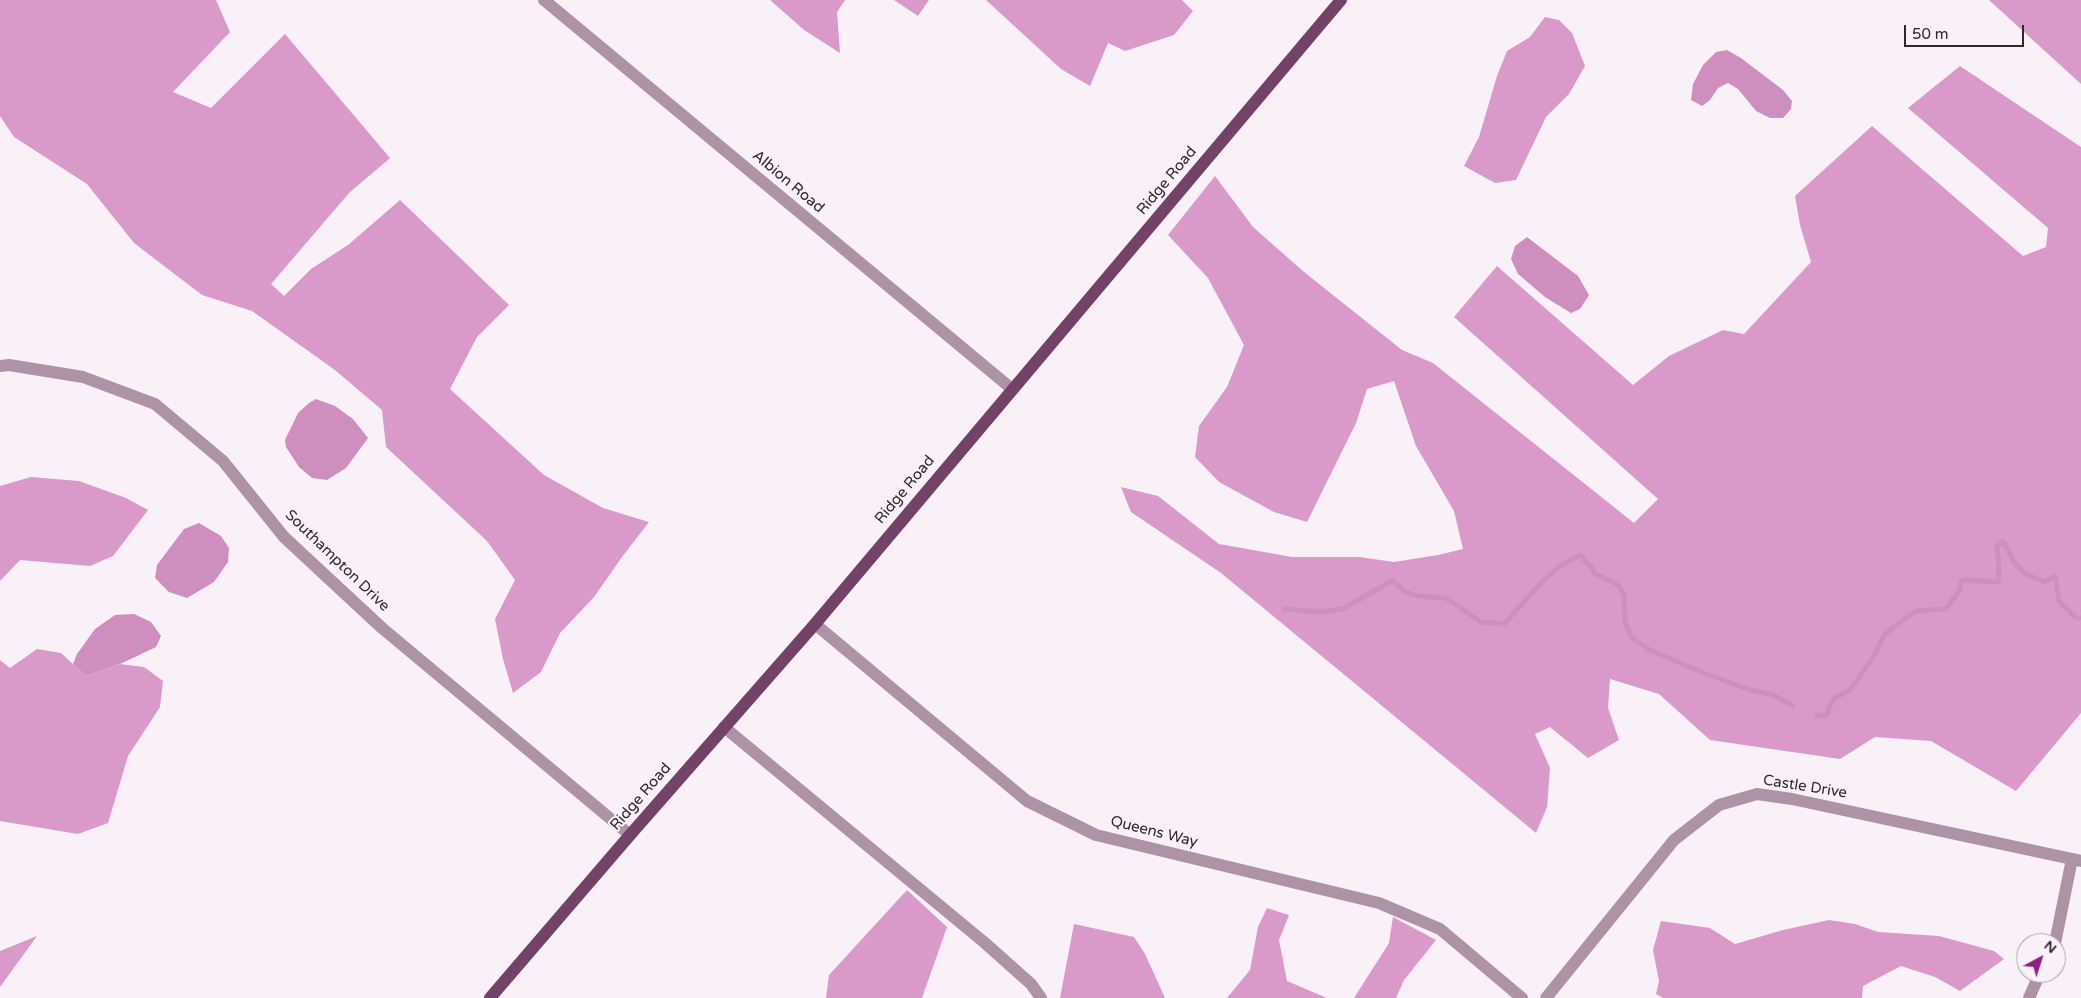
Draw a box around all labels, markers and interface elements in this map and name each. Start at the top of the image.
scale bar [1906,15,2026,47]
text: 50 m [1912,25,1949,43]
street label: Ridge Road [1133,143,1201,219]
street label: Albion Road [749,147,827,217]
street label: Ridge Road [871,452,939,528]
street label: Southampton Drive [281,506,393,616]
street label: Ridge Road [607,760,675,834]
street label: Castle Drive [1762,771,1848,803]
street label: Queens Way [1108,812,1200,852]
north arrow [2016,933,2066,983]
text: N [2041,937,2060,957]

